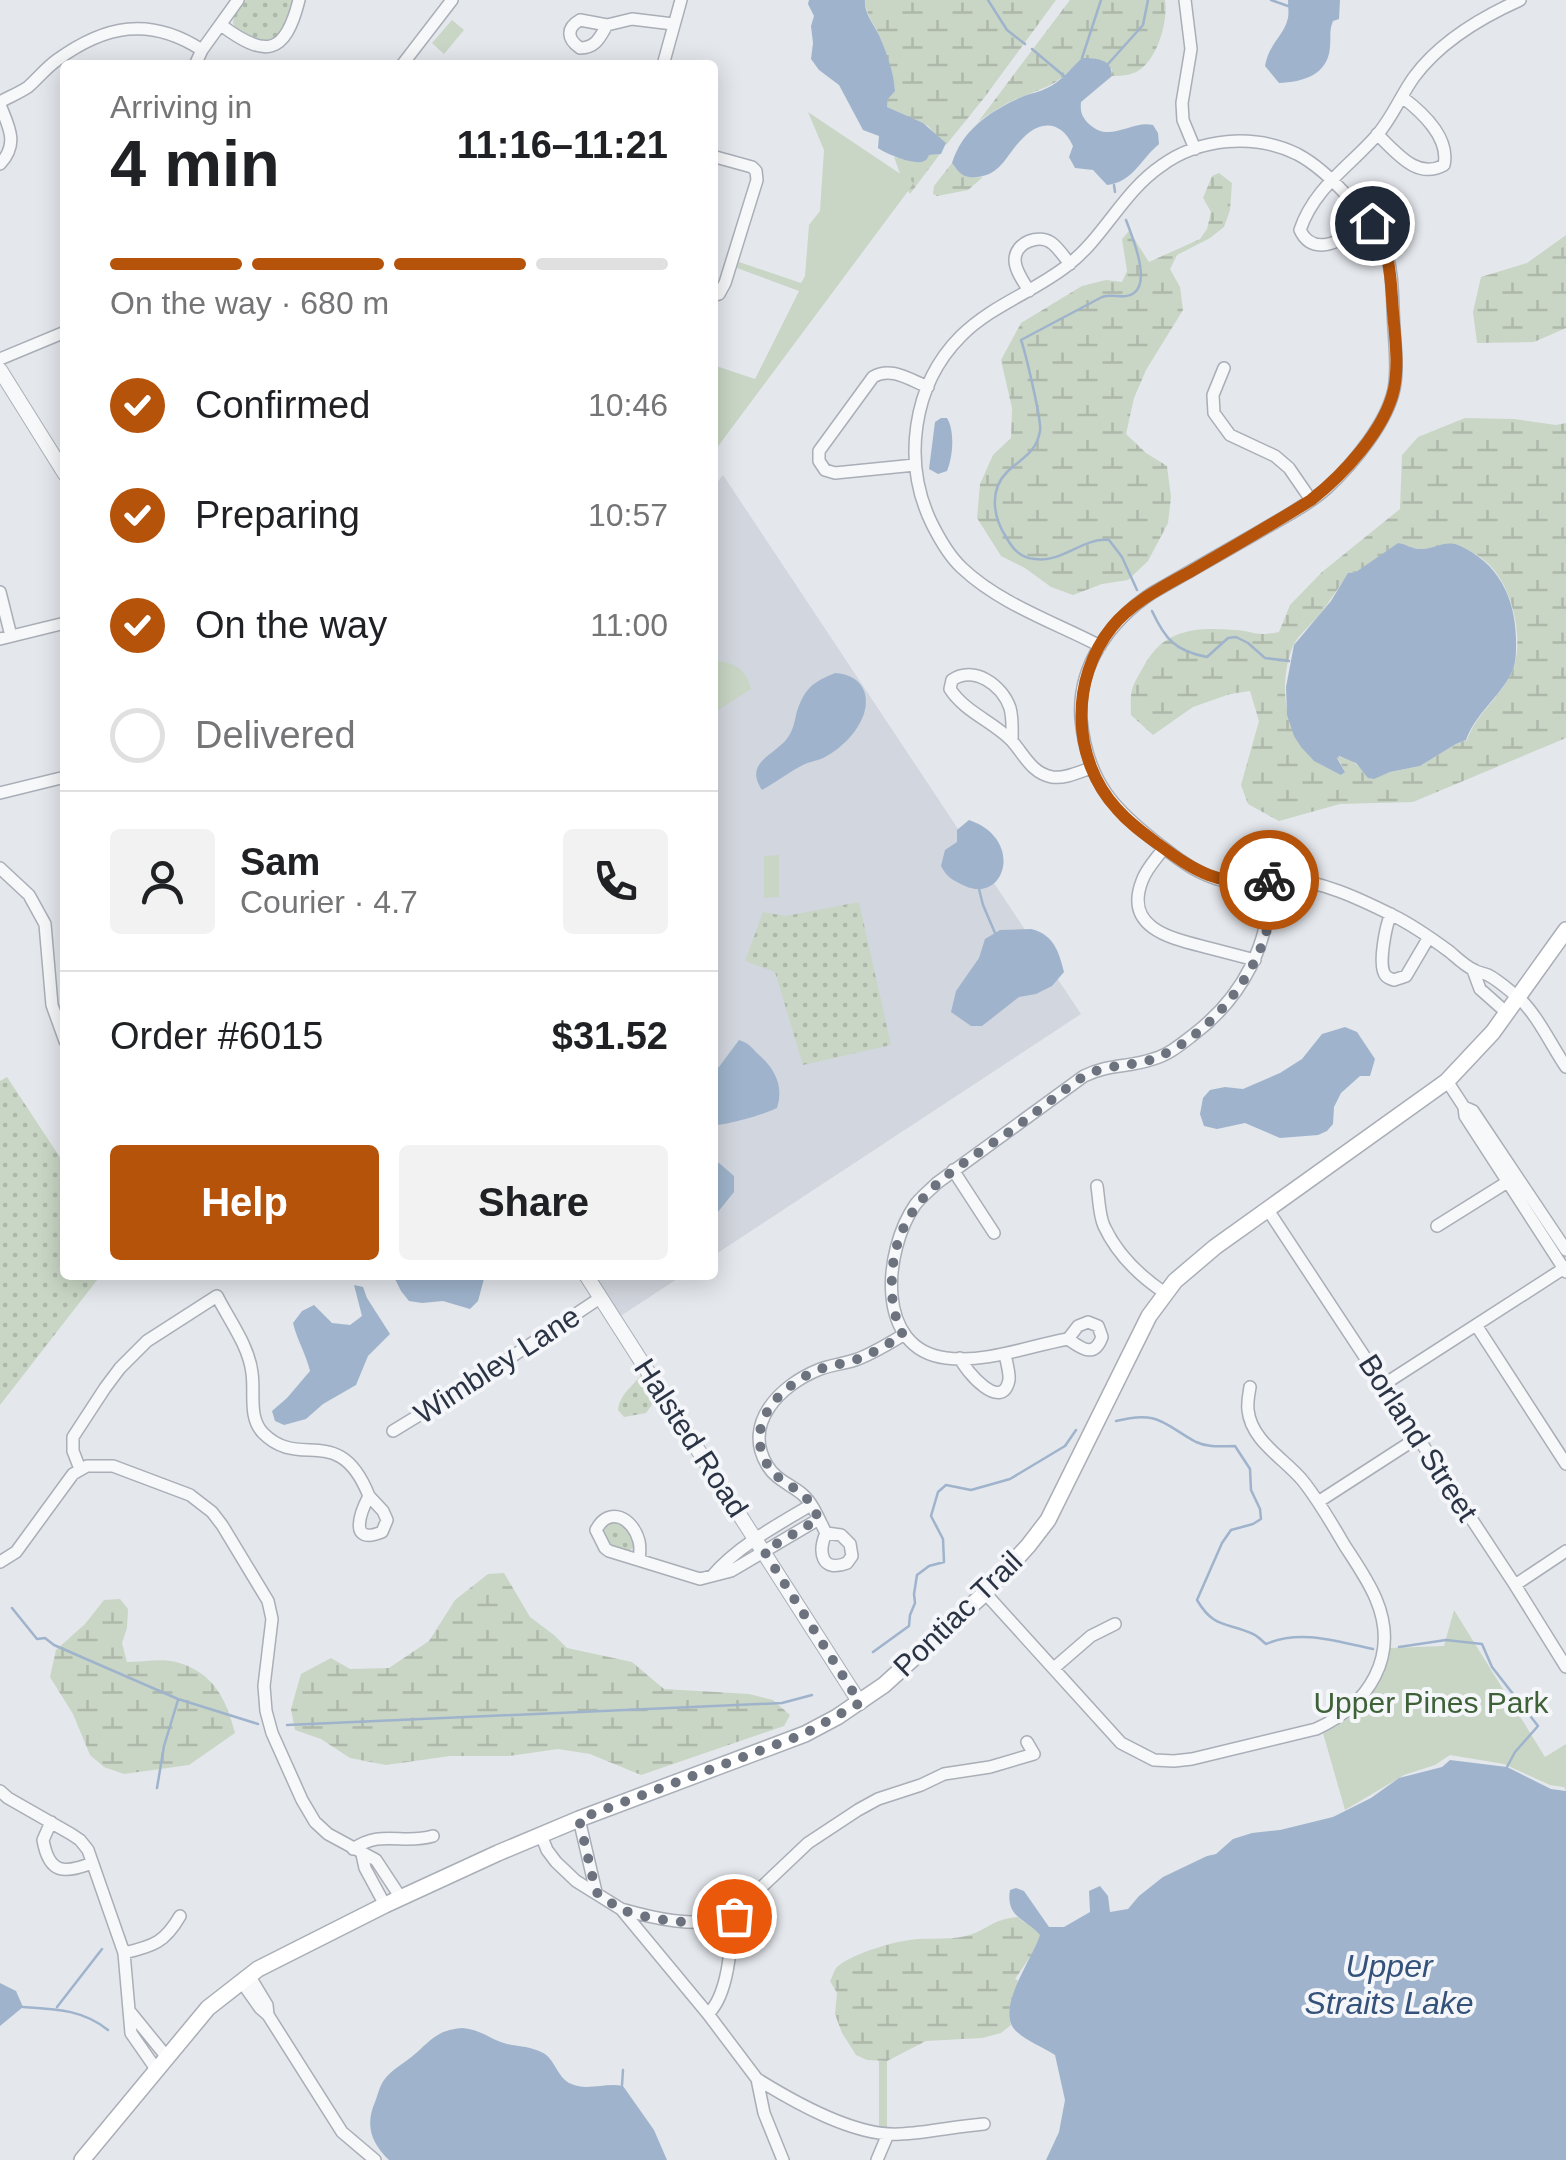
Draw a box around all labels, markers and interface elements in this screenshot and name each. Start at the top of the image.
text: Arriving in [110,89,252,125]
text: 11:16–11:21 [457,124,668,166]
text: 4 min [110,127,280,200]
pin [1330,181,1415,266]
icon: home [1345,196,1400,251]
text: On the way · 680 m [110,285,389,321]
icon: check [110,378,165,433]
text: Confirmed [195,384,370,426]
text: 10:46 [588,387,668,423]
icon: check [110,488,165,543]
text: Preparing [195,494,360,536]
text: 10:57 [588,497,668,533]
icon: check [110,598,165,653]
text: On the way [195,604,387,646]
text: 11:00 [590,607,668,643]
text: Delivered [195,714,356,756]
button: person [110,829,215,934]
button: phone [563,829,668,934]
courier [1219,830,1319,930]
text: Sam [240,841,320,883]
icon: bike [1242,853,1297,908]
text: Courier · 4.7 [240,884,418,920]
text: Order #6015 [110,1015,323,1057]
text: $31.52 [552,1015,668,1057]
button: Help [110,1145,379,1260]
button: Share [399,1145,668,1260]
street label: Wimbley Lane [408,1299,585,1430]
street label: Borland Street [1352,1348,1485,1528]
street label: Halsted Road [628,1353,755,1523]
street label: Pontiac Trail [887,1544,1028,1683]
park label: Upper Pines Park [1313,1686,1550,1719]
pin [692,1874,777,1959]
icon: bag [707,1889,762,1944]
water label: Upper Straits Lake [1305,1948,1473,2021]

